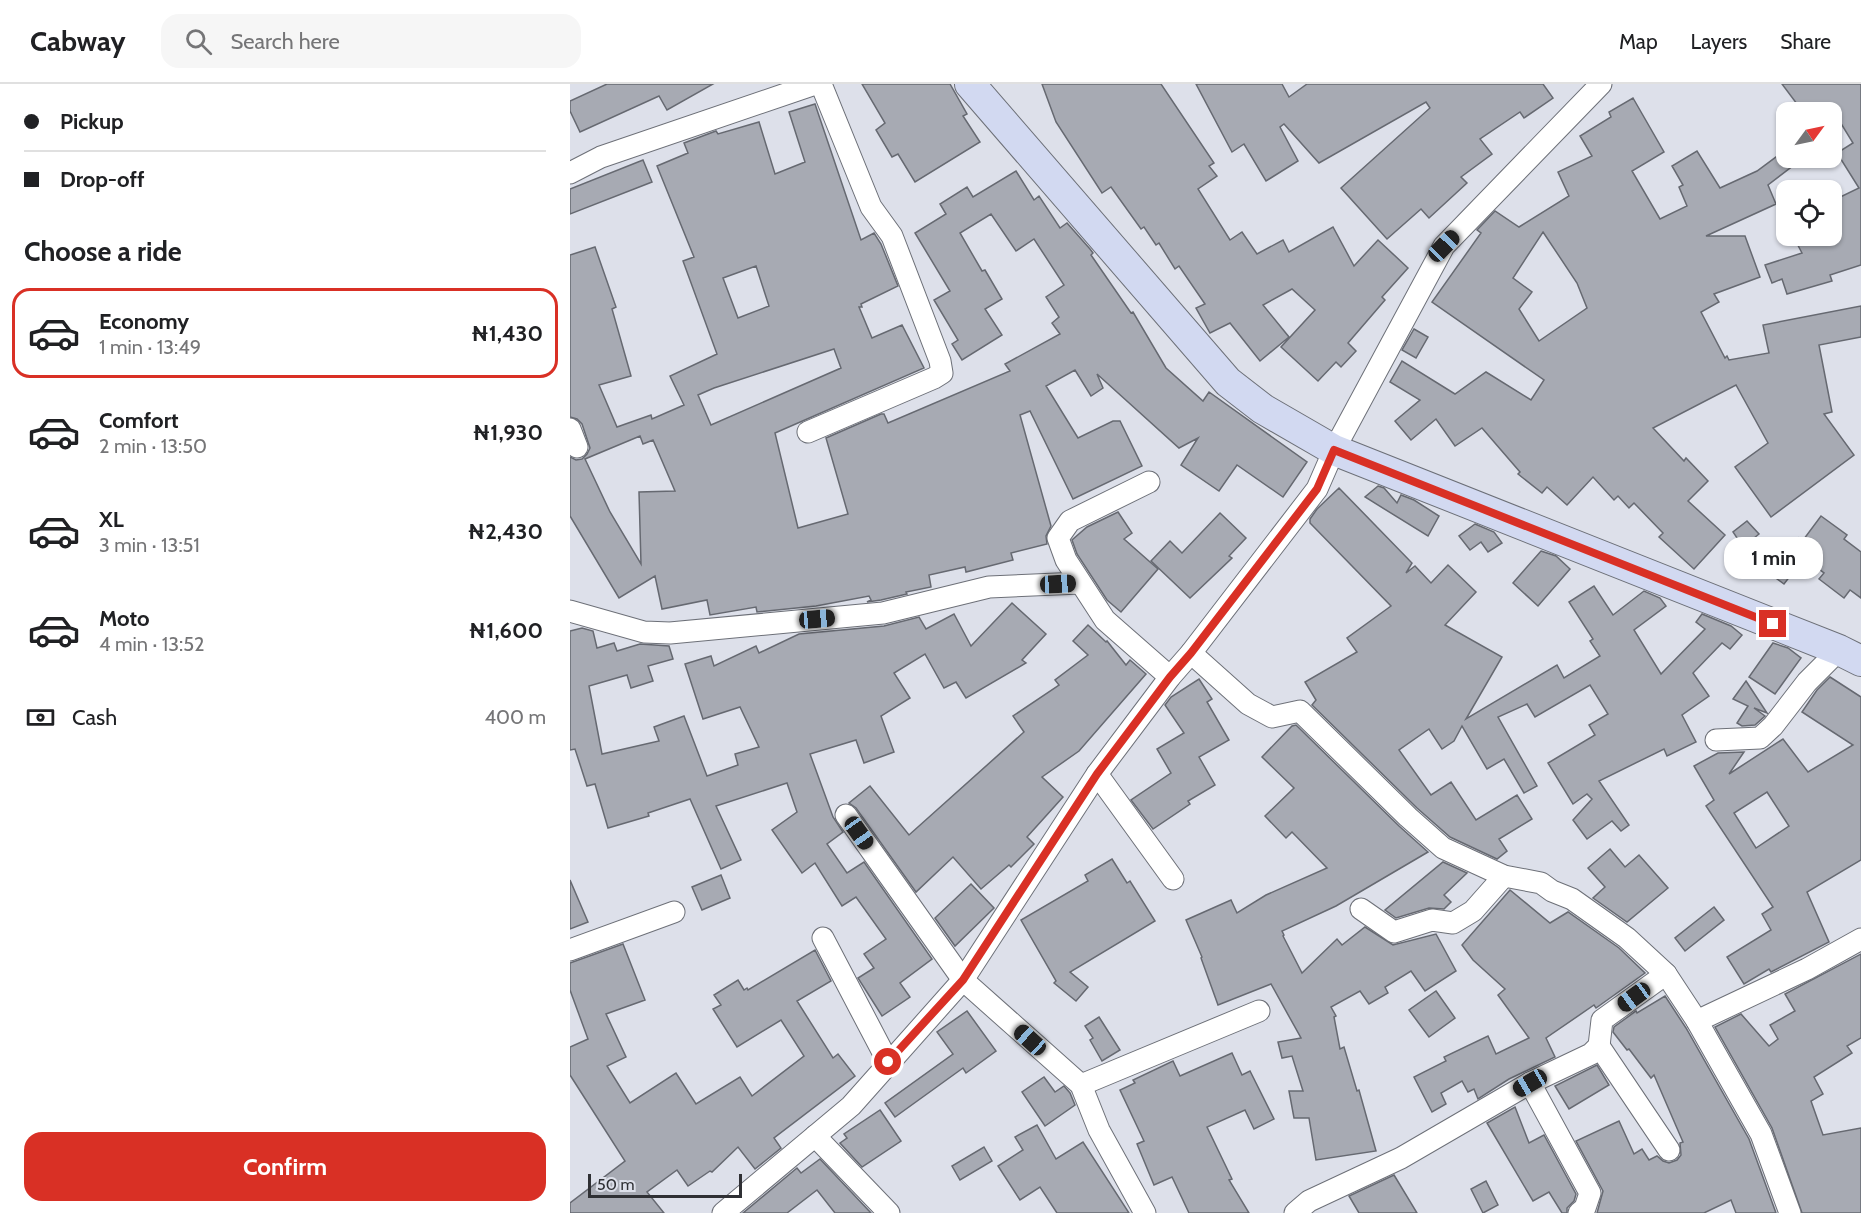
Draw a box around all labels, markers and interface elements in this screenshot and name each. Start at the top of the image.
search box [161,14,581,68]
text: Cabway [30,24,125,58]
icon: search [182,25,215,58]
text: Search here [230,28,340,55]
text: Map [1619,29,1658,54]
text: Layers [1691,29,1747,54]
text: Share [1780,29,1831,54]
north arrow [1776,102,1842,168]
map controls [1776,102,1842,246]
text: Pickup [60,108,124,135]
text: Drop-off [60,166,144,193]
button: locate [1776,180,1842,246]
car [1425,227,1463,265]
text: Choose a ride [24,235,182,268]
icon: car [27,306,81,360]
text: Economy [99,308,189,335]
text: ₦1,430 [471,320,543,347]
text: 1 min · 13:49 [99,335,201,359]
icon: car [27,405,81,459]
text: Comfort [99,407,178,434]
text: ₦1,930 [473,419,543,446]
text: 2 min · 13:50 [99,434,207,458]
icon: car [27,504,81,558]
text: XL [99,506,124,533]
text: ₦2,430 [467,518,543,545]
text: 3 min · 13:51 [99,533,200,557]
callout: 1 min [1724,537,1822,579]
text: 1 min [1751,546,1796,570]
car [1040,574,1076,594]
icon: car [27,603,81,657]
text: Moto [99,605,150,632]
car [798,608,836,630]
route end [1759,610,1786,637]
text: ₦1,600 [469,617,543,644]
text: 4 min · 13:52 [99,632,205,656]
icon: cash [24,701,57,734]
text: Cash [72,704,117,731]
text: 400 m [484,705,546,729]
car [841,813,877,853]
car [1614,979,1654,1015]
car [1011,1021,1049,1059]
route start [874,1048,901,1075]
car [1510,1066,1550,1100]
button: Confirm [24,1132,546,1201]
scale bar [588,1171,742,1198]
text: 50 m [597,1175,634,1194]

